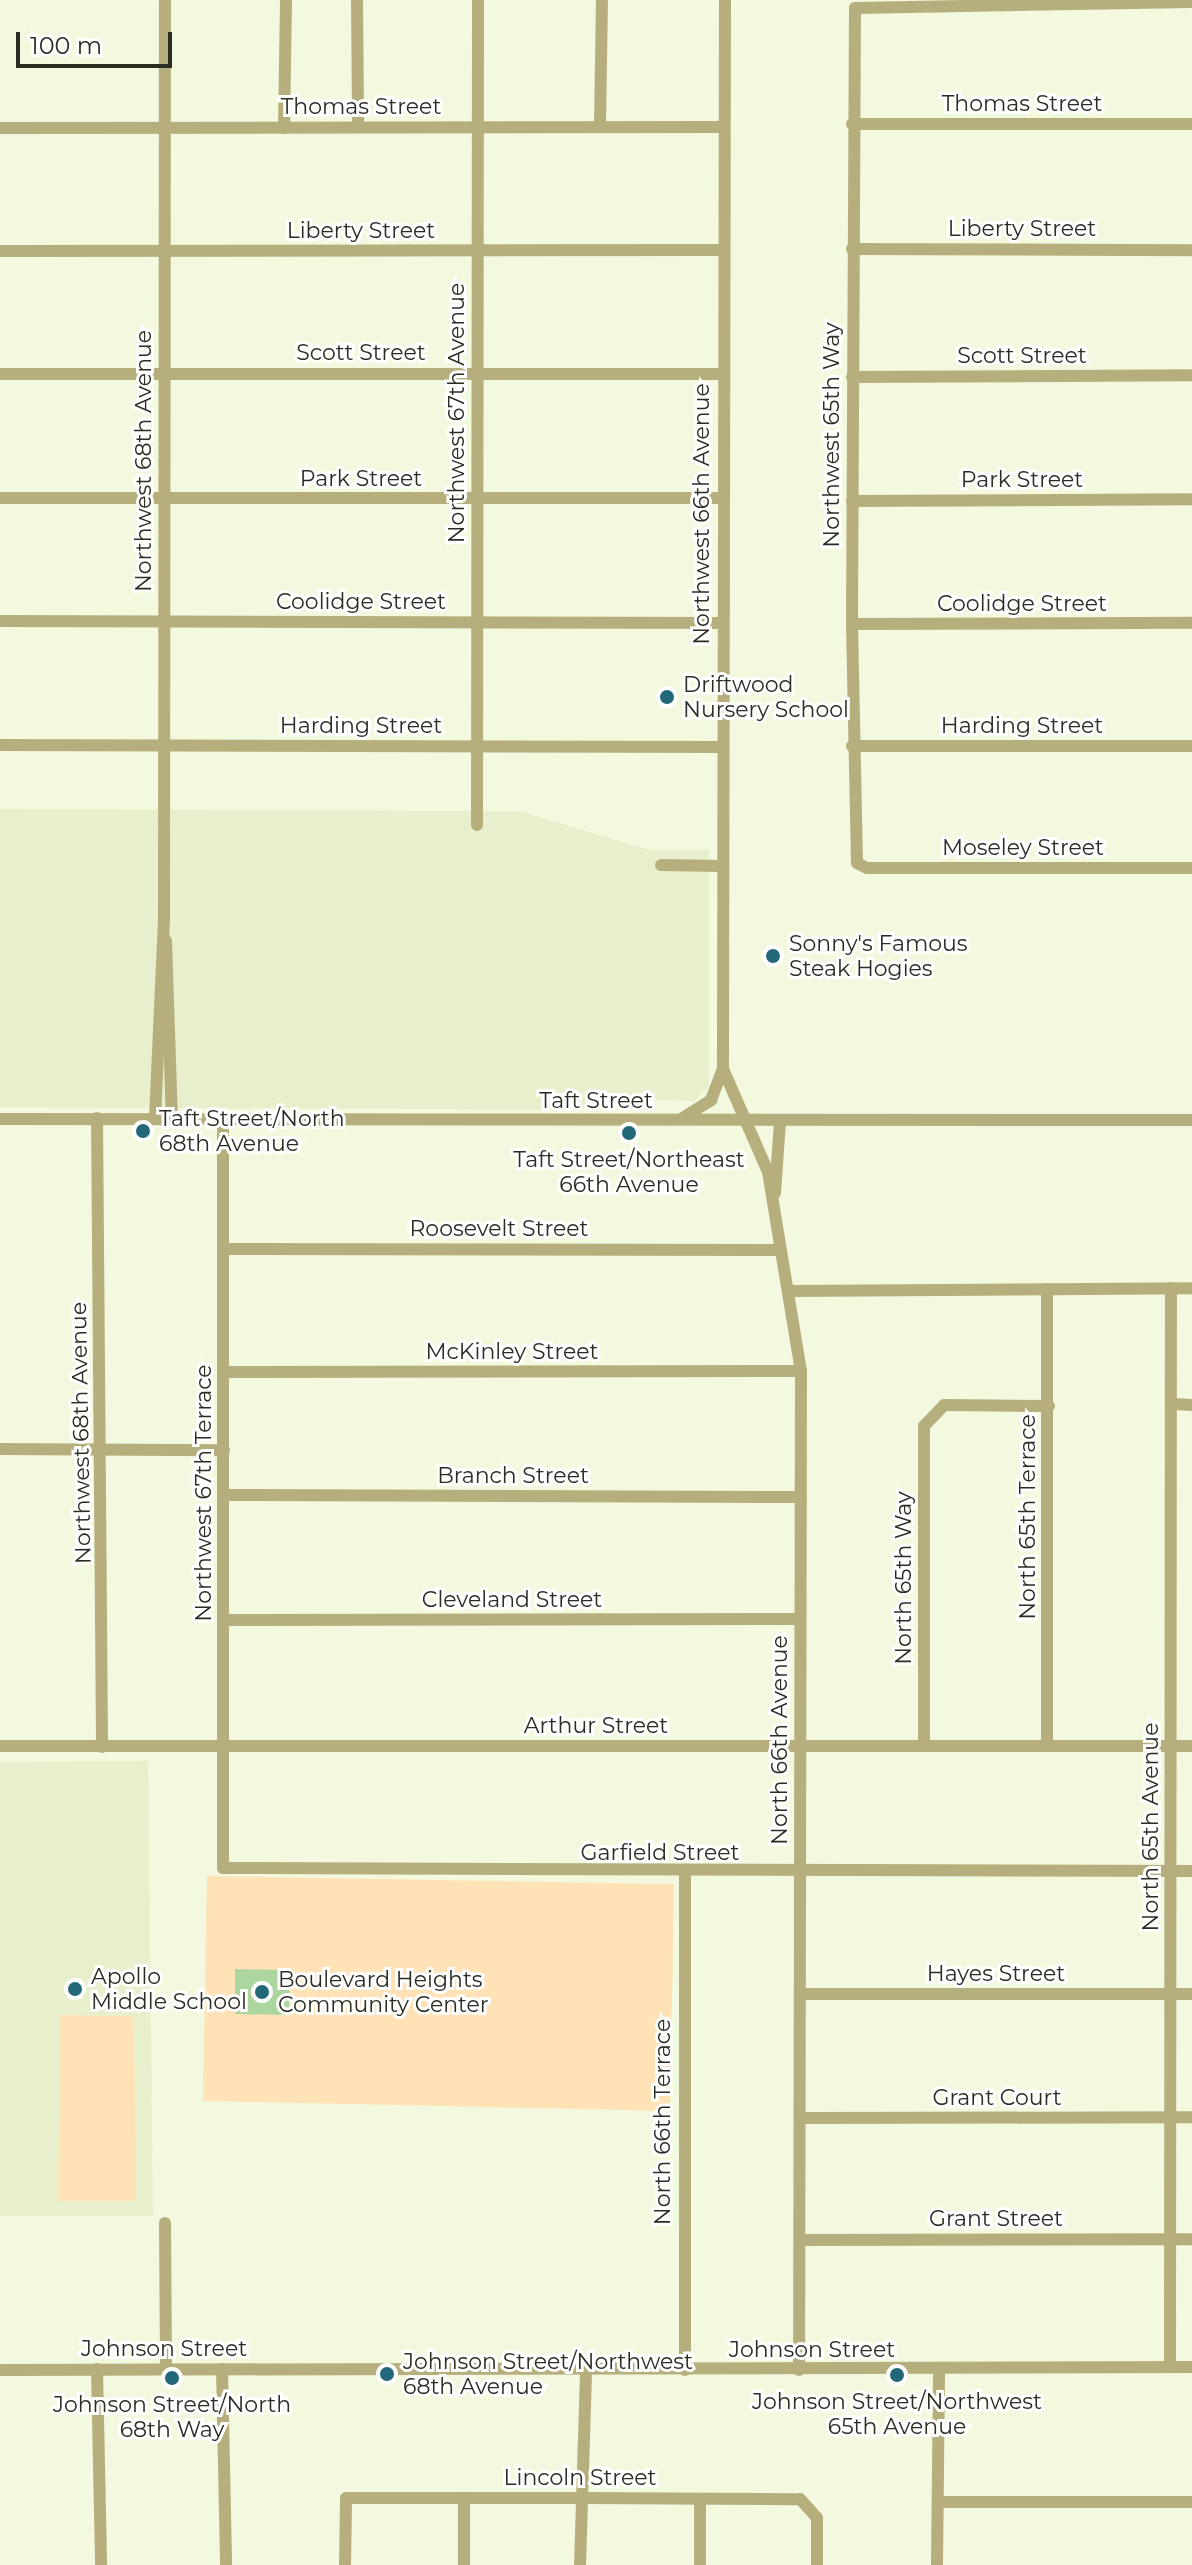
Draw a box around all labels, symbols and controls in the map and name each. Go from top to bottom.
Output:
scale bar [20,16,176,66]
text: 100 m [30,31,102,60]
street label: Thomas Street [942,91,1102,117]
street label: Thomas Street [281,94,441,120]
street label: Liberty Street [948,216,1096,242]
street label: Liberty Street [287,218,435,244]
street label: Northwest 67th Avenue [444,283,470,543]
street label: Northwest 65th Way [819,322,845,548]
street label: Northwest 68th Avenue [131,330,157,592]
street label: Scott Street [296,340,426,366]
street label: Scott Street [957,343,1087,369]
street label: Northwest 66th Avenue [689,383,715,645]
street label: Park Street [300,466,422,492]
street label: Park Street [961,467,1083,493]
street label: Coolidge Street [276,589,446,615]
street label: Coolidge Street [937,591,1107,617]
place label: Driftwood Nursery School [683,671,849,722]
marker: Driftwood Nursery School [658,688,676,706]
street label: Harding Street [280,713,442,739]
street label: Harding Street [941,713,1103,739]
street label: Moseley Street [942,835,1104,861]
place label: Sonny's Famous Steak Hogies [789,930,968,982]
marker: Sonny's Famous Steak Hogies [764,947,782,965]
street label: Taft Street [539,1088,653,1114]
place label: Taft Street/North 68th Avenue [159,1105,345,1156]
marker: Taft Street/North 68th Avenue [134,1122,152,1140]
marker: Taft Street/Northeast 66th Avenue [620,1124,638,1142]
place label: Taft Street/Northeast 66th Avenue [513,1146,745,1198]
street label: Roosevelt Street [409,1216,589,1242]
street label: Northwest 68th Avenue [66,1302,96,1564]
street label: McKinley Street [425,1339,599,1365]
street label: Northwest 67th Terrace [191,1364,217,1622]
street label: North 65th Terrace [1015,1414,1041,1620]
street label: Branch Street [437,1463,589,1489]
street label: North 65th Way [891,1491,917,1665]
street label: Cleveland Street [422,1587,602,1613]
street label: North 66th Avenue [767,1635,793,1845]
street label: Arthur Street [524,1713,668,1739]
street label: North 65th Avenue [1138,1723,1164,1931]
street label: Garfield Street [581,1840,739,1866]
street label: Hayes Street [927,1961,1065,1987]
place label: Apollo Middle School [91,1963,247,2014]
place label: Boulevard Heights Community Center [278,1966,489,2018]
marker: Apollo Middle School [66,1980,84,1998]
marker: Boulevard Heights Community Center [253,1983,271,2001]
street label: North 66th Terrace [650,2019,676,2225]
street label: Grant Court [932,2085,1062,2111]
street label: Grant Street [929,2206,1063,2232]
street label: Johnson Street [81,2336,247,2362]
street label: Johnson Street [729,2337,895,2363]
place label: Johnson Street/Northwest 68th Avenue [403,2348,693,2400]
marker: Johnson Street/Northwest 68th Avenue [378,2365,396,2383]
marker: Johnson Street/Northwest 65th Avenue [888,2366,906,2384]
marker: Johnson Street/North 68th Way [163,2369,181,2387]
place label: Johnson Street/Northwest 65th Avenue [752,2388,1042,2440]
place label: Johnson Street/North 68th Way [53,2391,291,2442]
street label: Lincoln Street [504,2465,656,2491]

